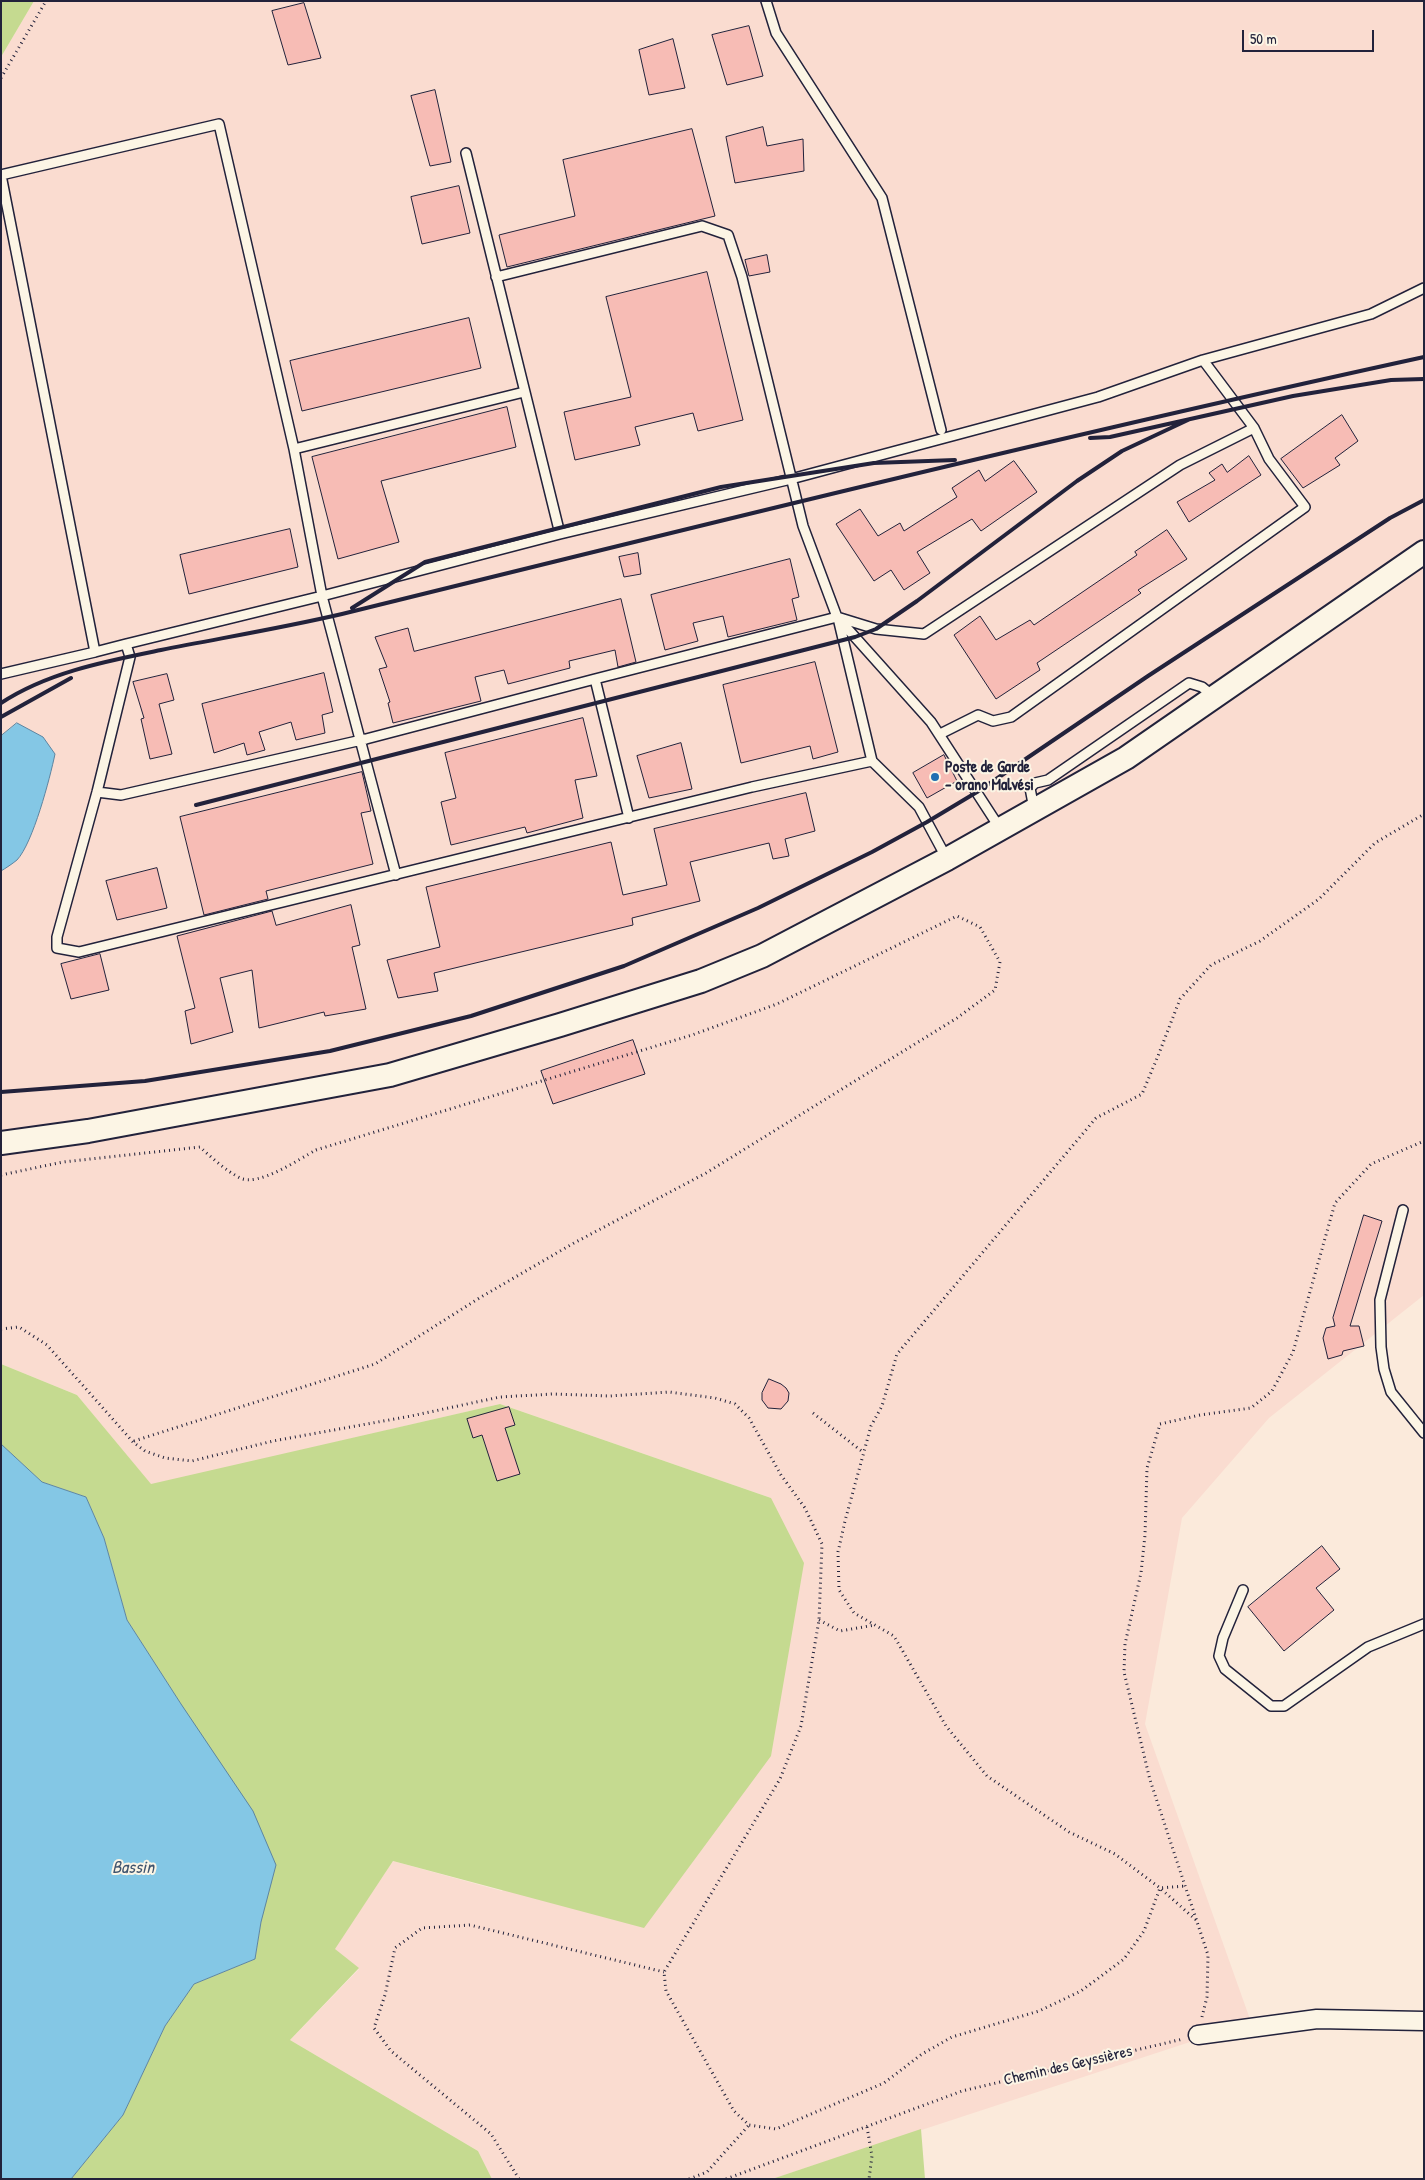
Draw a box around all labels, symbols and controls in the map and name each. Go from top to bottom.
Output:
scale bar [1245,20,1378,52]
text: 50 m [1250,28,1277,49]
place label: Poste de Garde - orano Malvési [945,758,1034,796]
marker: Poste de Garde - orano Malvési [929,771,941,783]
water label: Bassin [112,1857,154,1879]
street label: Chemin des Geyssières [1002,2042,1134,2090]

